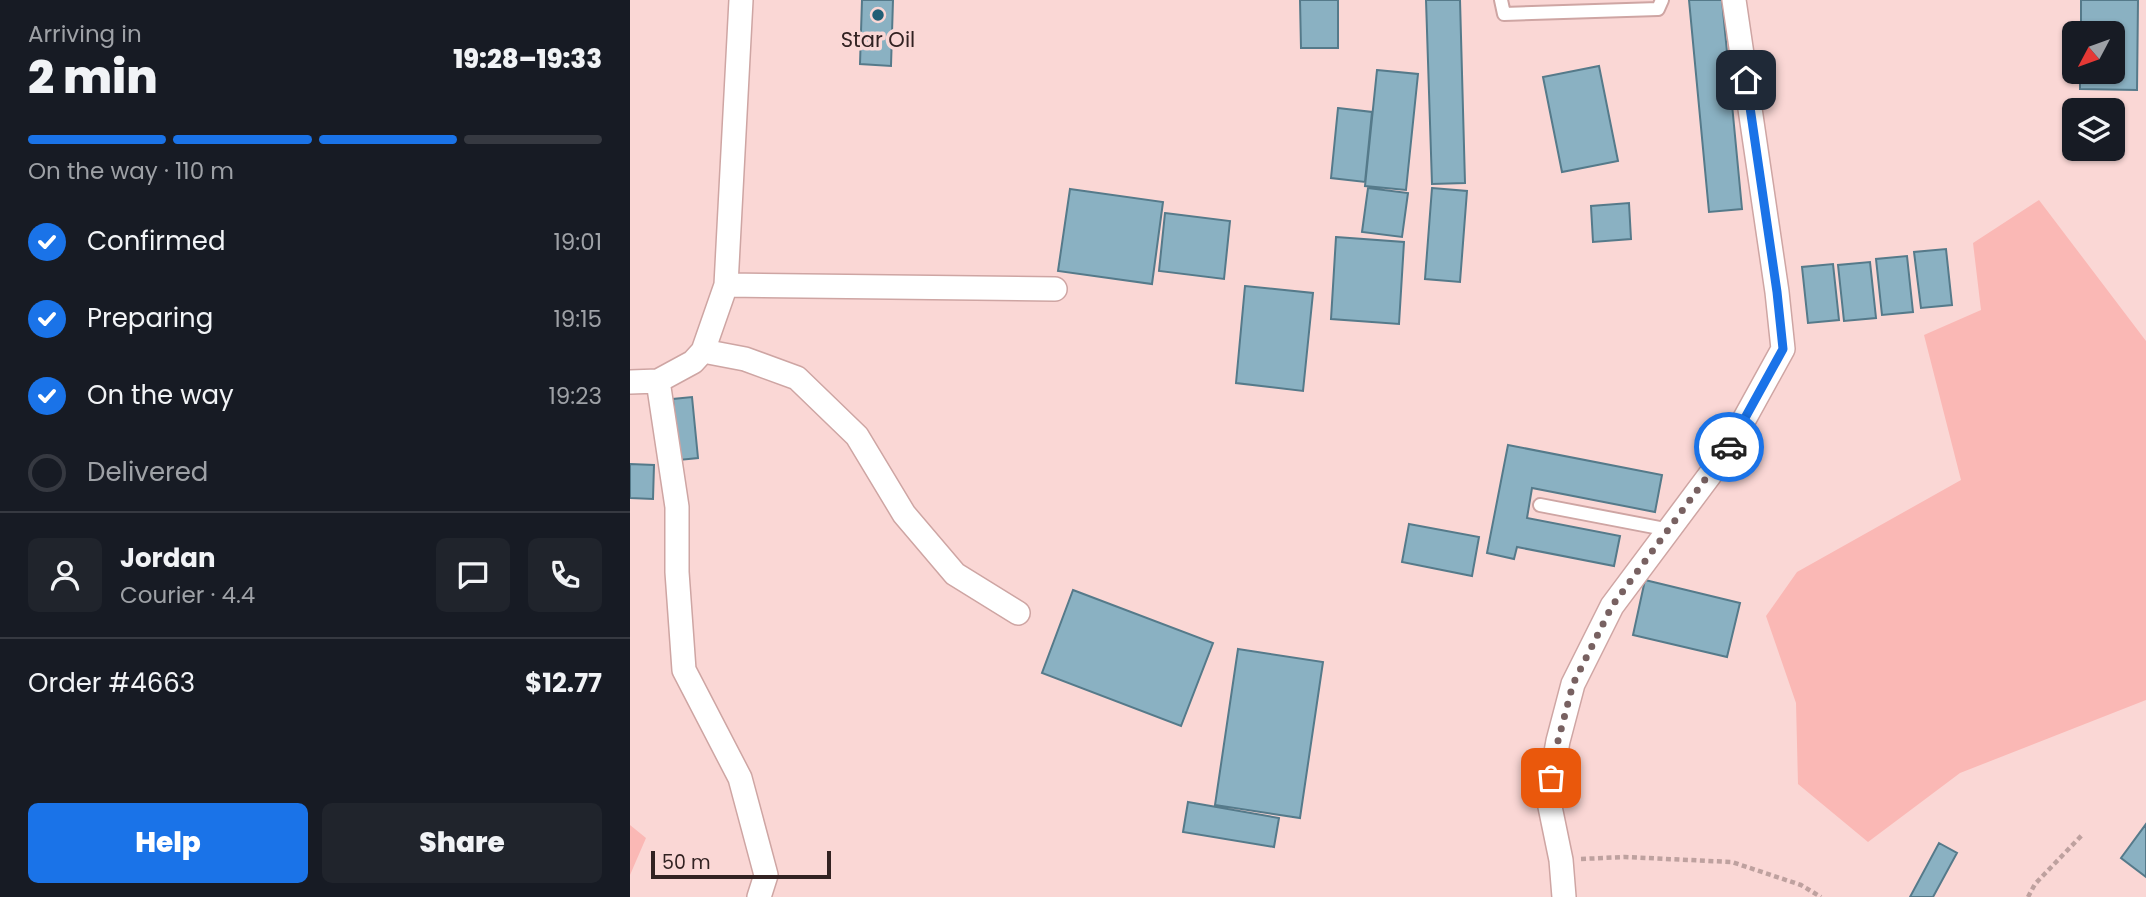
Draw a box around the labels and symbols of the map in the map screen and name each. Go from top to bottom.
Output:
marker: Star Oil [870,7,886,23]
north arrow [2062,21,2124,84]
place label: Star Oil [841,25,915,54]
pin [1716,50,1776,110]
courier [1694,412,1764,482]
pin [1521,748,1581,808]
scale bar [651,848,831,880]

